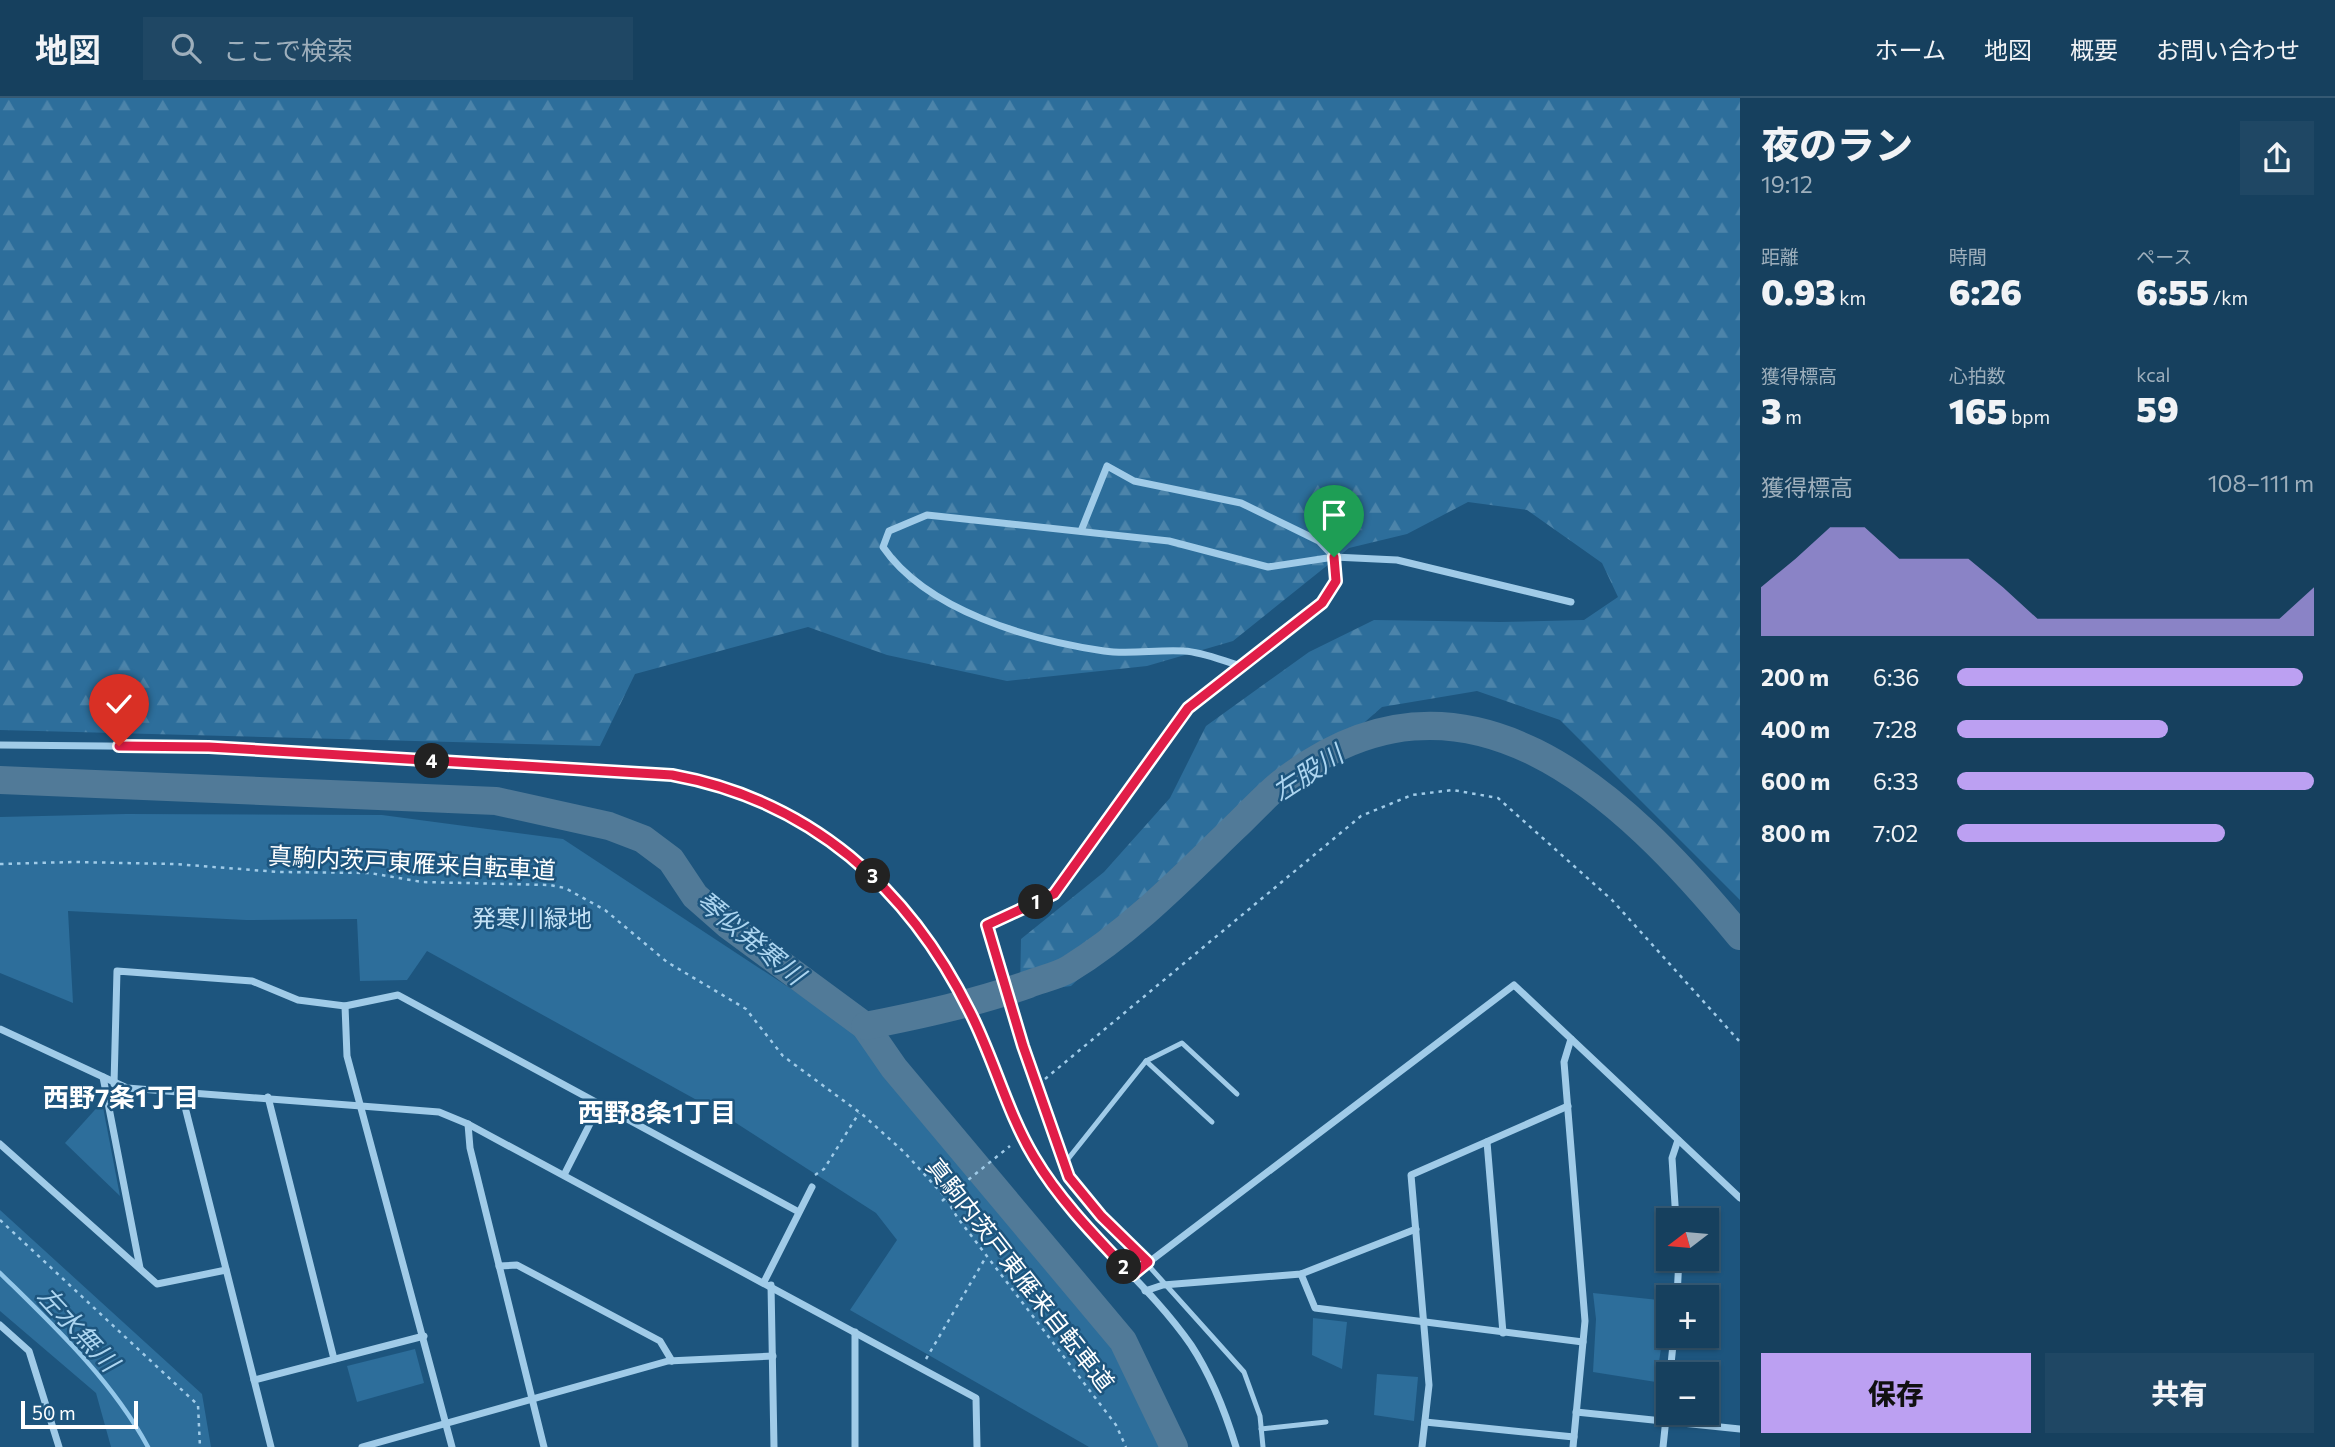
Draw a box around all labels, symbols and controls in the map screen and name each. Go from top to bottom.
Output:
search box [143,17,633,80]
text: 地図 [35,28,101,69]
icon: search [167,29,205,67]
text: ここで検索 [223,34,353,65]
text: ホーム [1875,35,1946,64]
text: 地図 [1984,35,2032,64]
text: 概要 [2070,35,2118,64]
text: お問い合わせ [2156,35,2300,64]
text: 夜のラン [1761,120,1913,167]
button: share [2240,121,2314,195]
text: 19:12 [1761,170,1813,198]
text: 距離 [1761,245,1799,268]
text: 時間 [1949,245,1987,268]
text: ペース [2136,245,2192,268]
text: 0.93 [1761,269,1836,312]
text: 6:26 [1949,269,2022,312]
text: 6:55 [2136,269,2209,312]
text: km [1836,286,1866,309]
text: /km [2209,286,2248,309]
text: kcal [2136,363,2170,386]
text: 獲得標高 [1761,364,1837,387]
text: 心拍数 [1949,364,2006,387]
text: 59 [2136,386,2179,429]
text: 3 [1761,388,1782,431]
text: 165 [1949,388,2007,431]
text: m [1782,405,1802,428]
text: bpm [2007,405,2050,428]
text: 108–111 m [2208,469,2314,497]
text: 獲得標高 [1761,473,1853,501]
pin [1304,485,1364,557]
icon: arrive [1315,496,1353,534]
text: 200 m [1761,663,1829,691]
text: 6:36 [1873,663,1919,691]
pin [89,674,149,746]
icon: check [100,685,138,723]
text: 400 m [1761,715,1830,743]
text: 7:28 [1873,715,1917,743]
water label: 左股川 [1266,736,1351,806]
pin: 4 [414,744,450,778]
text: 4 [426,749,437,772]
text: 600 m [1761,767,1830,795]
text: 6:33 [1873,767,1919,795]
text: 800 m [1761,819,1830,847]
text: 7:02 [1873,819,1918,847]
street label: 真駒内茨戸東雁来自転車道 [267,840,557,884]
pin: 3 [856,858,890,894]
text: 3 [867,864,878,887]
water label: 琴似発寒川 [691,884,814,992]
pin: 1 [1018,884,1054,920]
text: 1 [1031,890,1040,913]
park label: 発寒川緑地 [472,903,592,932]
district label: 西野7条1丁目 [43,1081,199,1112]
district label: 西野8条1丁目 [578,1096,736,1127]
street label: 真駒内茨戸東雁来自転車道 [921,1152,1121,1396]
north arrow [1656,1208,1718,1270]
map controls [1656,1208,1719,1425]
pin: 2 [1106,1250,1142,1284]
text: 2 [1118,1255,1129,1278]
water label: 左水無川 [32,1279,128,1379]
button: + [1656,1285,1719,1348]
button: 保存 [1761,1353,2031,1433]
button: 共有 [2045,1353,2314,1433]
button: − [1656,1362,1719,1425]
scale bar [21,1398,138,1430]
text: 50 m [32,1401,76,1424]

